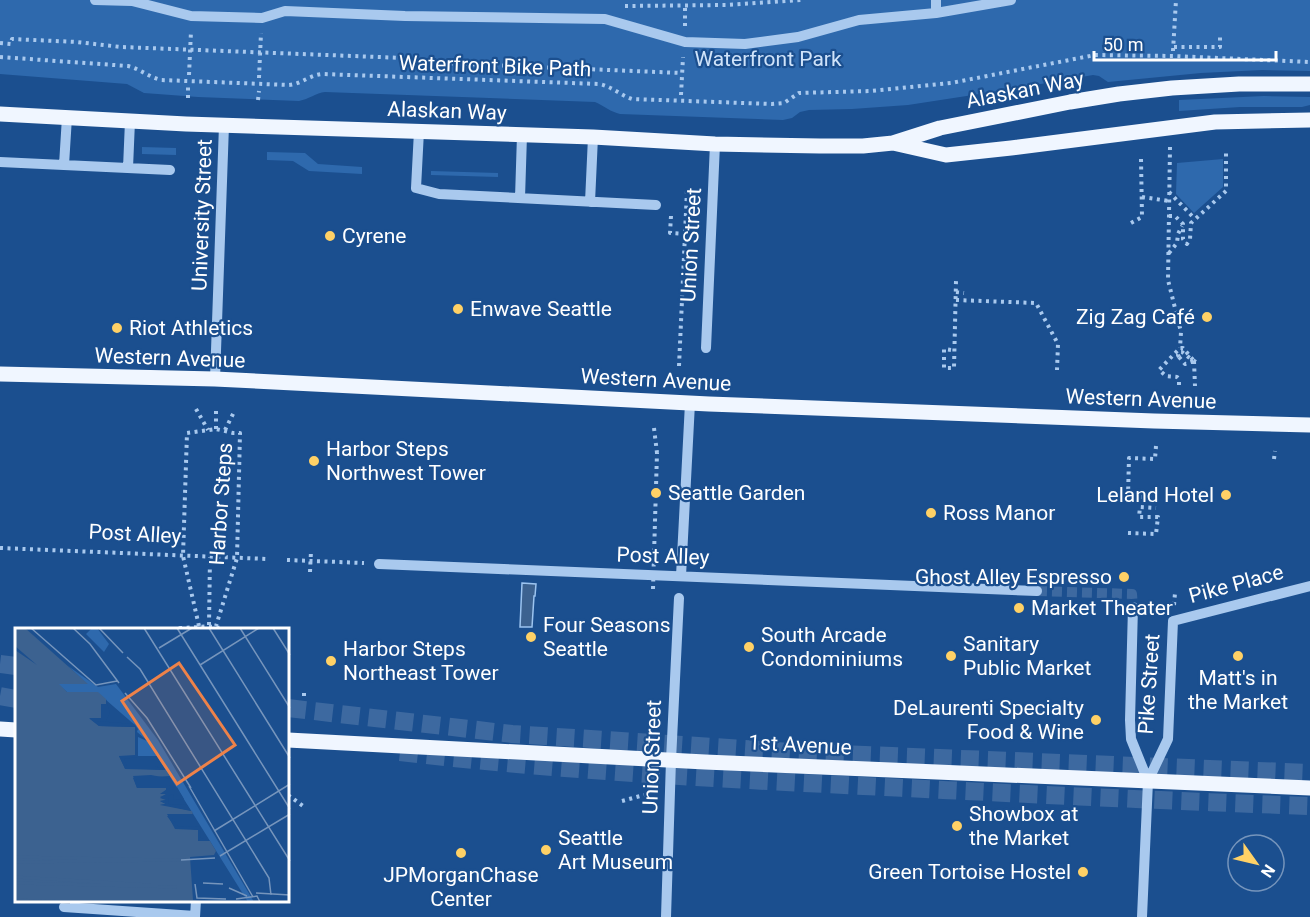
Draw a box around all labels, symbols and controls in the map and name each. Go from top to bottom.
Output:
scale bar [1094,24,1276,62]
text: 50 m [1103,34,1143,55]
park label: Waterfront Park [694,47,842,71]
street label: Waterfront Bike Path [398,51,592,81]
street label: Alaskan Way [964,67,1086,113]
street label: Alaskan Way [387,97,507,125]
street label: University Street [187,139,217,291]
street label: Union Street [676,187,706,303]
place label: Cyrene [342,224,406,248]
marker: Cyrene [323,229,337,243]
place label: Enwave Seattle [470,297,612,321]
marker: Enwave Seattle [451,302,465,316]
place label: Zig Zag Café [1076,305,1195,329]
marker: Zig Zag Café [1200,310,1214,324]
place label: Riot Athletics [129,316,253,340]
marker: Riot Athletics [110,321,124,335]
street label: Western Avenue [94,343,246,373]
street label: Western Avenue [580,364,732,396]
street label: Western Avenue [1065,384,1217,414]
place label: Harbor Steps Northwest Tower [326,437,486,485]
street label: Harbor Steps [205,442,237,566]
marker: Harbor Steps Northwest Tower [307,454,321,468]
place label: Seattle Garden [668,481,805,505]
place label: Leland Hotel [1096,483,1214,507]
marker: Seattle Garden [649,486,663,500]
marker: Leland Hotel [1219,488,1233,502]
place label: Ross Manor [943,501,1055,525]
marker: Ross Manor [924,506,938,520]
street label: Post Alley [88,520,182,548]
street label: Post Alley [616,542,710,570]
street label: Pike Place [1186,560,1286,608]
place label: Ghost Alley Espresso [915,565,1112,589]
marker: Ghost Alley Espresso [1117,570,1131,584]
place label: Market Theater [1031,596,1173,620]
marker: Market Theater [1012,601,1026,615]
place label: Four Seasons Seattle [543,613,671,661]
place label: South Arcade Condominiums [761,623,903,671]
inset map [15,628,290,902]
marker: Four Seasons Seattle [524,630,538,644]
place label: Sanitary Public Market [963,632,1091,680]
street label: Pike Street [1134,633,1164,735]
place label: Harbor Steps Northeast Tower [343,637,499,685]
marker: South Arcade Condominiums [742,640,756,654]
marker: Sanitary Public Market [944,649,958,663]
marker: Matt's in the Market [1231,649,1245,663]
marker: Harbor Steps Northeast Tower [324,654,338,668]
place label: Matt's in the Market [1188,666,1288,714]
place label: DeLaurenti Specialty Food & Wine [893,696,1084,744]
street label: Union Street [638,699,666,815]
marker: DeLaurenti Specialty Food & Wine [1089,713,1103,727]
street label: 1st Avenue [748,730,852,760]
place label: Showbox at the Market [969,802,1078,850]
marker: Showbox at the Market [950,819,964,833]
place label: Seattle Art Museum [558,826,673,874]
north arrow [1226,833,1286,893]
marker: Seattle Art Museum [539,843,553,857]
marker: JPMorganChase Center [454,846,468,860]
place label: Green Tortoise Hostel [868,860,1071,884]
text: N [1257,861,1279,881]
place label: JPMorganChase Center [383,863,539,911]
marker: Green Tortoise Hostel [1076,865,1090,879]

